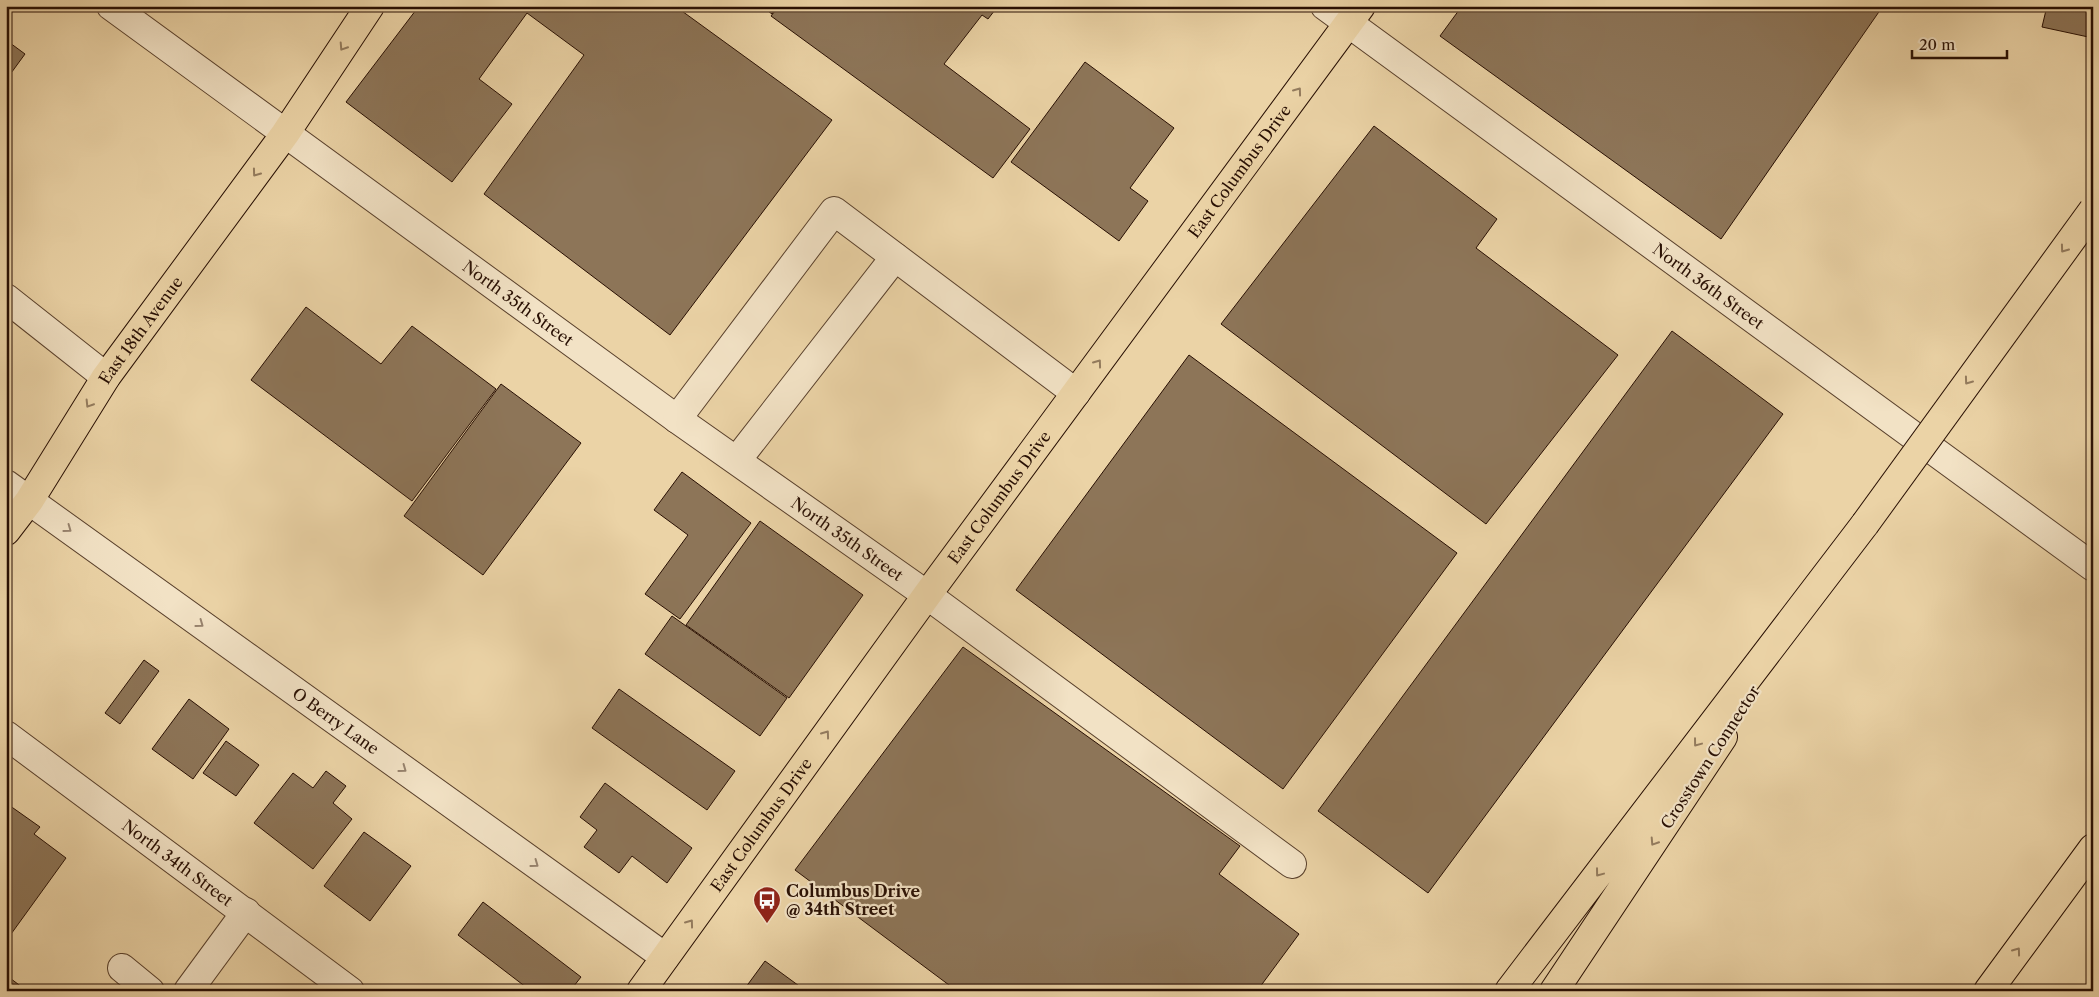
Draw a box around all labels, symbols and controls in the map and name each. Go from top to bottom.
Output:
scale bar [1912,28,2006,60]
text: 20 m [1919,35,1955,54]
one-way arrow [339,42,349,51]
one-way arrow [1292,87,1301,97]
street label: East Columbus Drive [1184,101,1295,242]
one-way arrow [254,167,262,176]
street label: North 36th Street [1649,239,1768,334]
one-way arrow [2061,243,2070,253]
street label: North 35th Street [459,256,578,350]
street label: East 18th Avenue [94,272,187,387]
one-way arrow [1092,359,1101,369]
one-way arrow [1966,375,1974,384]
one-way arrow [86,399,96,408]
street label: East Columbus Drive [943,427,1055,568]
street label: North 35th Street [788,493,907,585]
one-way arrow [62,523,72,532]
one-way arrow [194,618,203,626]
street label: Crosstown Connector [1656,681,1764,832]
street label: O Berry Lane [289,683,383,759]
one-way arrow [821,731,829,740]
one-way arrow [1695,737,1703,746]
street label: East Columbus Drive [706,754,816,896]
one-way arrow [398,763,407,772]
street label: North 34th Street [118,815,237,911]
one-way arrow [1651,836,1660,845]
one-way arrow [530,858,539,867]
one-way arrow [1596,867,1605,877]
place label: Columbus Drive @ 34th Street [786,881,920,919]
bus stop icon: Columbus Drive @ 34th Street [752,885,782,924]
one-way arrow [684,919,693,929]
one-way arrow [2011,948,2020,957]

